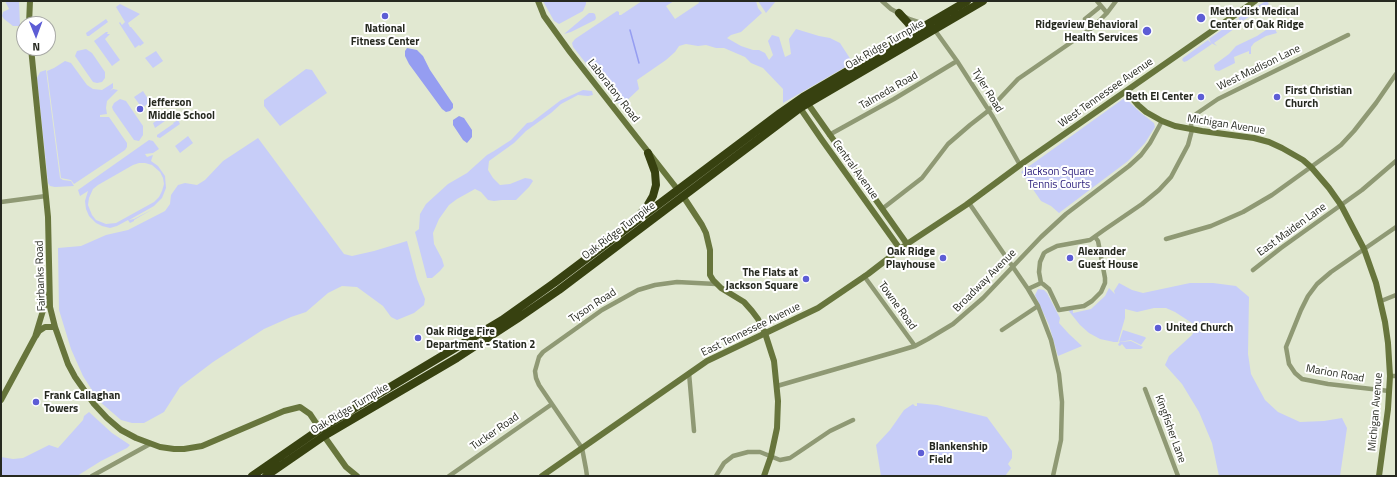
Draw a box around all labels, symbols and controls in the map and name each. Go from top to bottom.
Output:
place label: Methodist Medical Center of Oak Ridge [1210,5,1304,31]
marker: National Fitness Center [380,11,390,21]
marker: Methodist Medical Center of Oak Ridge [1195,12,1207,24]
north arrow [16,16,56,56]
street label: Oak Ridge Turnpike [843,17,927,73]
place label: Ridgeview Behavioral Health Services [1035,18,1138,44]
place label: National Fitness Center [351,22,419,48]
marker: Ridgeview Behavioral Health Services [1141,25,1153,37]
text: N [32,39,40,55]
street label: West Madison Lane [1215,42,1303,94]
street label: West Tennessee Avenue [1056,55,1156,131]
street label: Laboratory Road [584,57,642,125]
street label: Tyler Road [969,67,1005,115]
street label: Talmeda Road [857,69,921,113]
place label: First Christian Church [1285,84,1352,110]
place label: Beth El Center [1125,90,1193,104]
marker: Beth El Center [1196,92,1206,102]
marker: First Christian Church [1272,92,1282,102]
place label: Jefferson Middle School [148,96,215,122]
marker: Jefferson Middle School [135,104,145,114]
street label: Michigan Avenue [1186,112,1266,138]
street label: Central Avenue [829,138,881,202]
park label: Jackson Square Tennis Courts [1024,165,1094,191]
street label: Oak Ridge Turnpike [580,199,658,263]
street label: East Maiden Lane [1255,201,1329,259]
street label: Fairbanks Road [33,240,49,312]
place label: Oak Ridge Playhouse [886,245,935,271]
place label: Alexander Guest House [1078,245,1138,271]
street label: Broadway Avenue [951,247,1019,315]
marker: Oak Ridge Playhouse [938,253,948,263]
marker: Alexander Guest House [1065,253,1075,263]
place label: The Flats at Jackson Square [726,266,798,292]
marker: The Flats at Jackson Square [801,274,811,284]
street label: Towne Road [875,279,919,333]
street label: Tyson Road [567,286,619,326]
street label: East Tennessee Avenue [699,300,803,360]
place label: United Church [1166,321,1233,335]
marker: United Church [1153,323,1163,333]
place label: Oak Ridge Fire Department - Station 2 [426,325,535,351]
marker: Oak Ridge Fire Department - Station 2 [413,333,423,343]
street label: Marion Road [1305,362,1365,386]
street label: Michigan Avenue [1366,372,1386,452]
street label: Oak Ridge Turnpike [309,381,391,437]
place label: Frank Callaghan Towers [44,389,120,415]
street label: Kingfisher Lane [1152,393,1188,465]
marker: Frank Callaghan Towers [31,397,41,407]
street label: Tucker Road [468,410,522,454]
place label: Blankenship Field [929,440,988,466]
marker: Blankenship Field [916,448,926,458]

